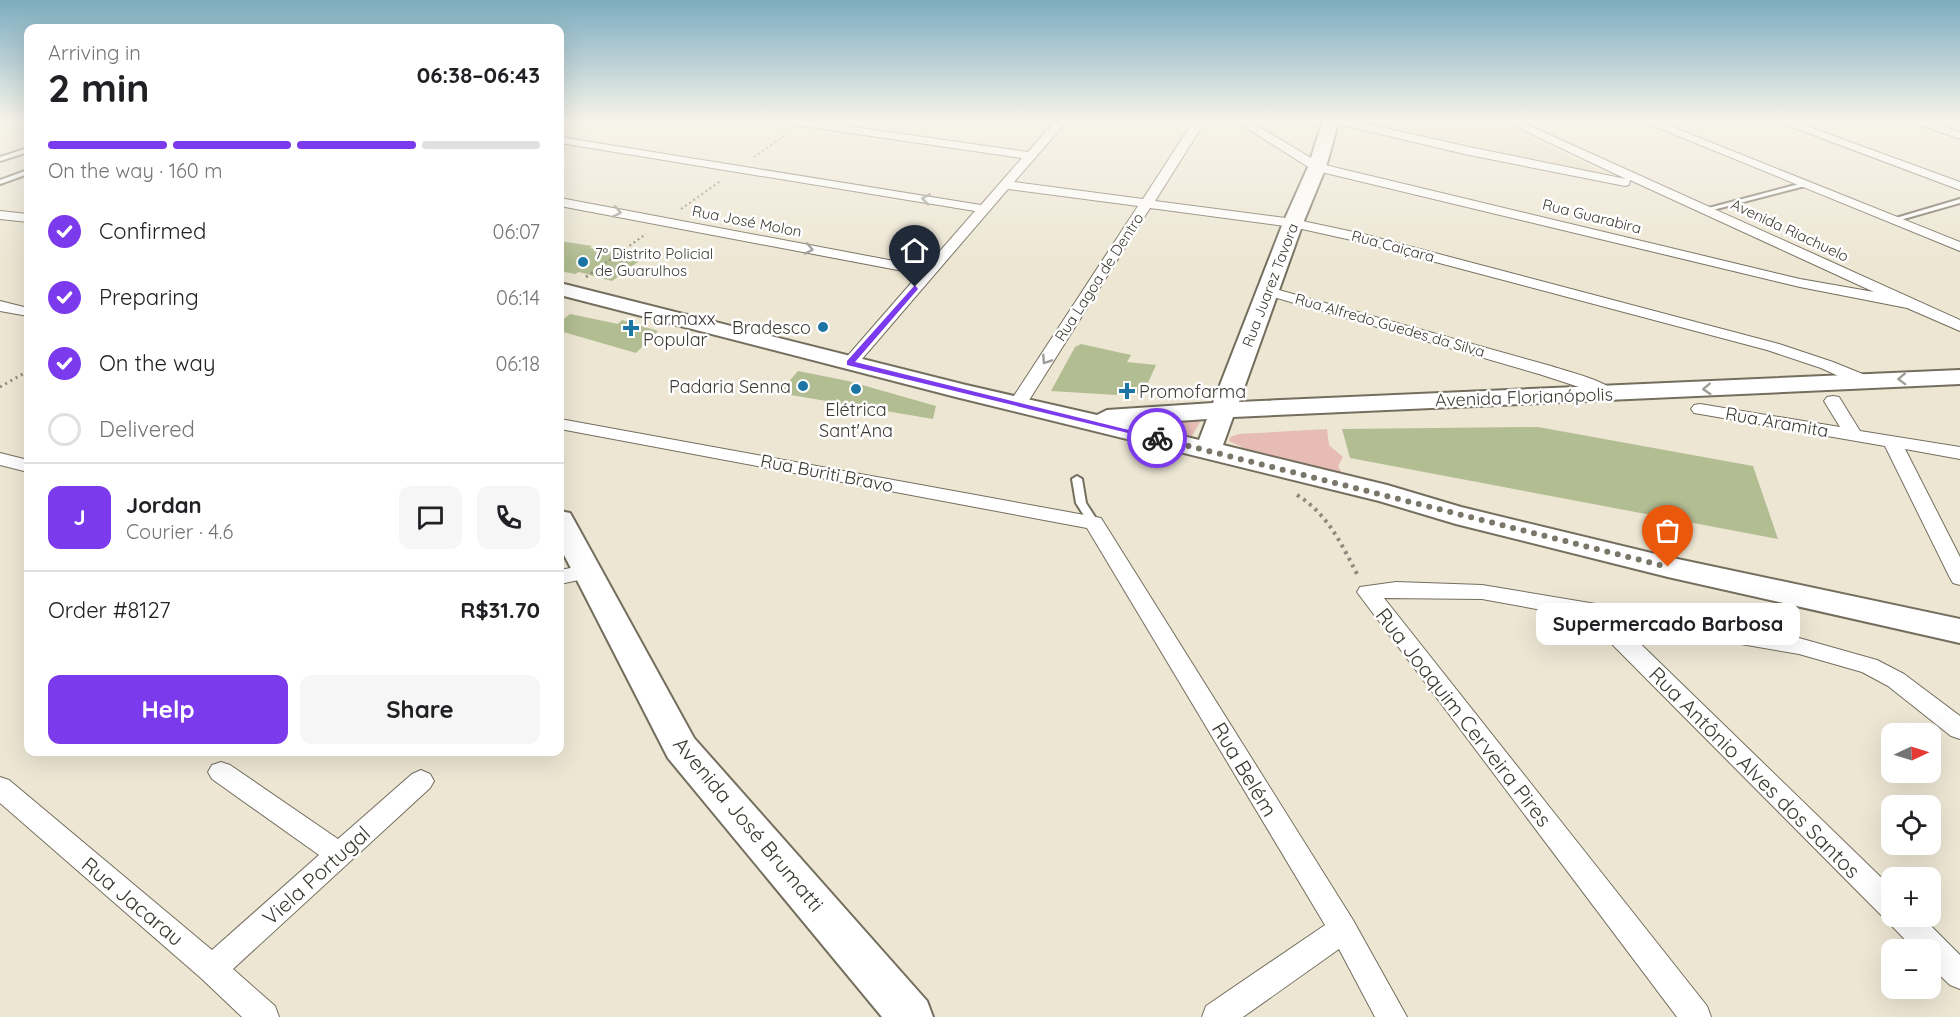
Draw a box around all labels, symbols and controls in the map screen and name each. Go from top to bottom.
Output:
text: Arriving in [48,40,141,65]
text: 06:38–06:43 [417,61,540,89]
text: 2 min [48,63,150,112]
text: On the way · 160 m [48,158,222,183]
one-way arrow [922,194,931,206]
street label: Avenida Riachuelo [1728,194,1852,266]
street label: Rua Guarabira [1541,195,1643,237]
street label: Rua José Molon [691,201,803,241]
one-way arrow [612,206,622,218]
street label: Rua Lagoa de Dentro [1050,209,1148,345]
icon: check [48,215,81,248]
text: Confirmed [99,217,206,245]
text: 06:07 [493,219,540,244]
street label: Rua Juarez Tavora [1238,220,1302,350]
pin [889,225,940,287]
street label: Rua Caiçara [1349,226,1437,266]
icon: home [898,234,931,267]
one-way arrow [803,242,813,255]
place label: 7º Distrito Policial de Guarulhos [595,244,713,280]
marker: 7º Distrito Policial de Guarulhos [576,255,590,269]
icon: check [48,281,81,314]
text: Preparing [99,283,199,311]
text: 06:14 [496,285,540,310]
street label: Rua Alfredo Guedes da Silva [1293,289,1487,361]
place label: Farmaxx Popular [643,307,716,351]
place label: Bradesco [732,316,811,339]
marker: Bradesco [816,320,830,334]
marker: Farmaxx Popular [624,321,638,335]
icon: check [48,347,81,380]
text: On the way [99,349,215,377]
text: 06:18 [495,351,540,376]
one-way arrow [1042,353,1053,364]
one-way arrow [1897,373,1906,386]
place label: Padaria Senna [669,375,791,398]
marker: Padaria Senna [796,379,810,393]
place label: Promofarma [1139,380,1246,403]
marker: Elétrica Sant'Ana [849,382,863,396]
street label: Avenida Florianópolis [1435,382,1613,412]
one-way arrow [1702,382,1711,395]
marker: Promofarma [1120,384,1134,398]
place label: Elétrica Sant'Ana [819,398,893,442]
street label: Rua Aramita [1724,402,1830,442]
courier [1127,408,1187,468]
text: Delivered [99,415,195,443]
icon: bike [1141,422,1174,455]
street label: Rua Buriti Bravo [759,449,895,497]
button: chat [399,486,462,549]
button: phone [477,486,540,549]
text: Jordan [126,491,202,519]
text: J [73,503,86,531]
pin [1642,505,1693,567]
icon: bag [1651,514,1684,547]
text: Courier · 4.6 [126,519,233,544]
text: Order #8127 [48,596,171,624]
text: R$31.70 [460,596,540,624]
street label: Rua Joaquim Cerveira Pires [1370,602,1558,832]
callout: Supermercado Barbosa [1536,603,1800,645]
text: Supermercado Barbosa [1553,611,1783,636]
street label: Rua Antônio Alves dos Santos [1644,661,1866,883]
button: Help [48,675,288,744]
button: Share [300,675,540,744]
street label: Rua Belém [1207,717,1283,821]
north arrow [1881,723,1941,783]
map controls [1881,723,1941,999]
street label: Avenida José Brumatti [668,731,830,917]
button: locate [1881,795,1941,855]
street label: Viela Portugal [257,820,375,930]
street label: Rua Jacarau [77,851,189,951]
button: + [1881,867,1941,927]
button: − [1881,939,1941,999]

